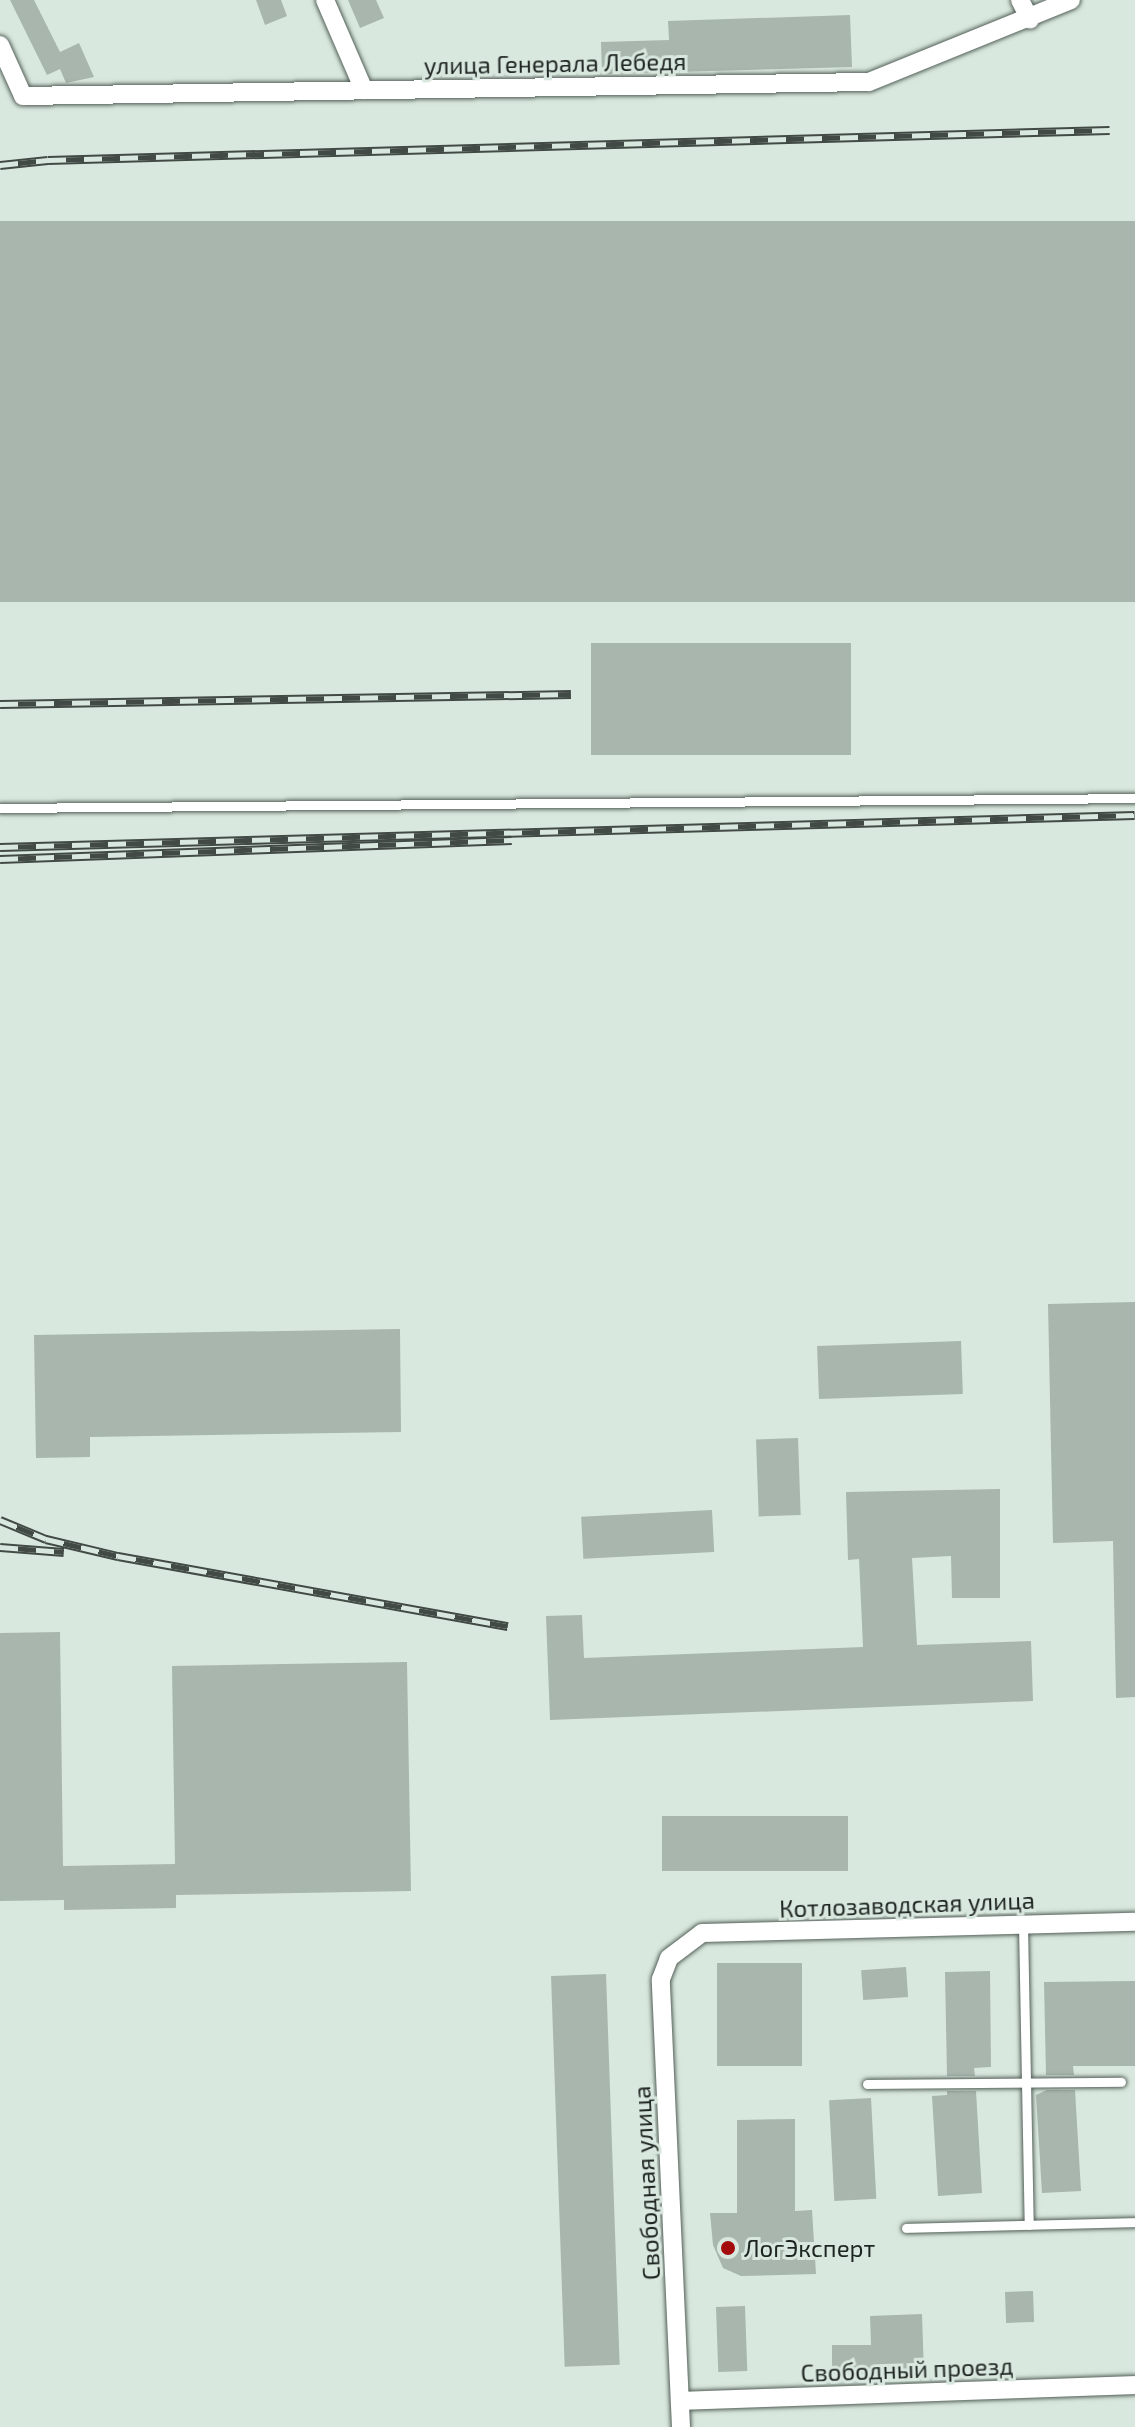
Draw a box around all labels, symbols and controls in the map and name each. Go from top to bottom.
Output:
street label: улица Генерала Лебедя [424,46,686,80]
street label: Котлозаводская улица [779,1885,1035,1923]
street label: Свободная улица [627,2085,665,2281]
place label: ЛогЭксперт [744,2234,875,2262]
marker: ЛогЭксперт [719,2239,737,2257]
street label: Свободный проезд [800,2351,1014,2387]

